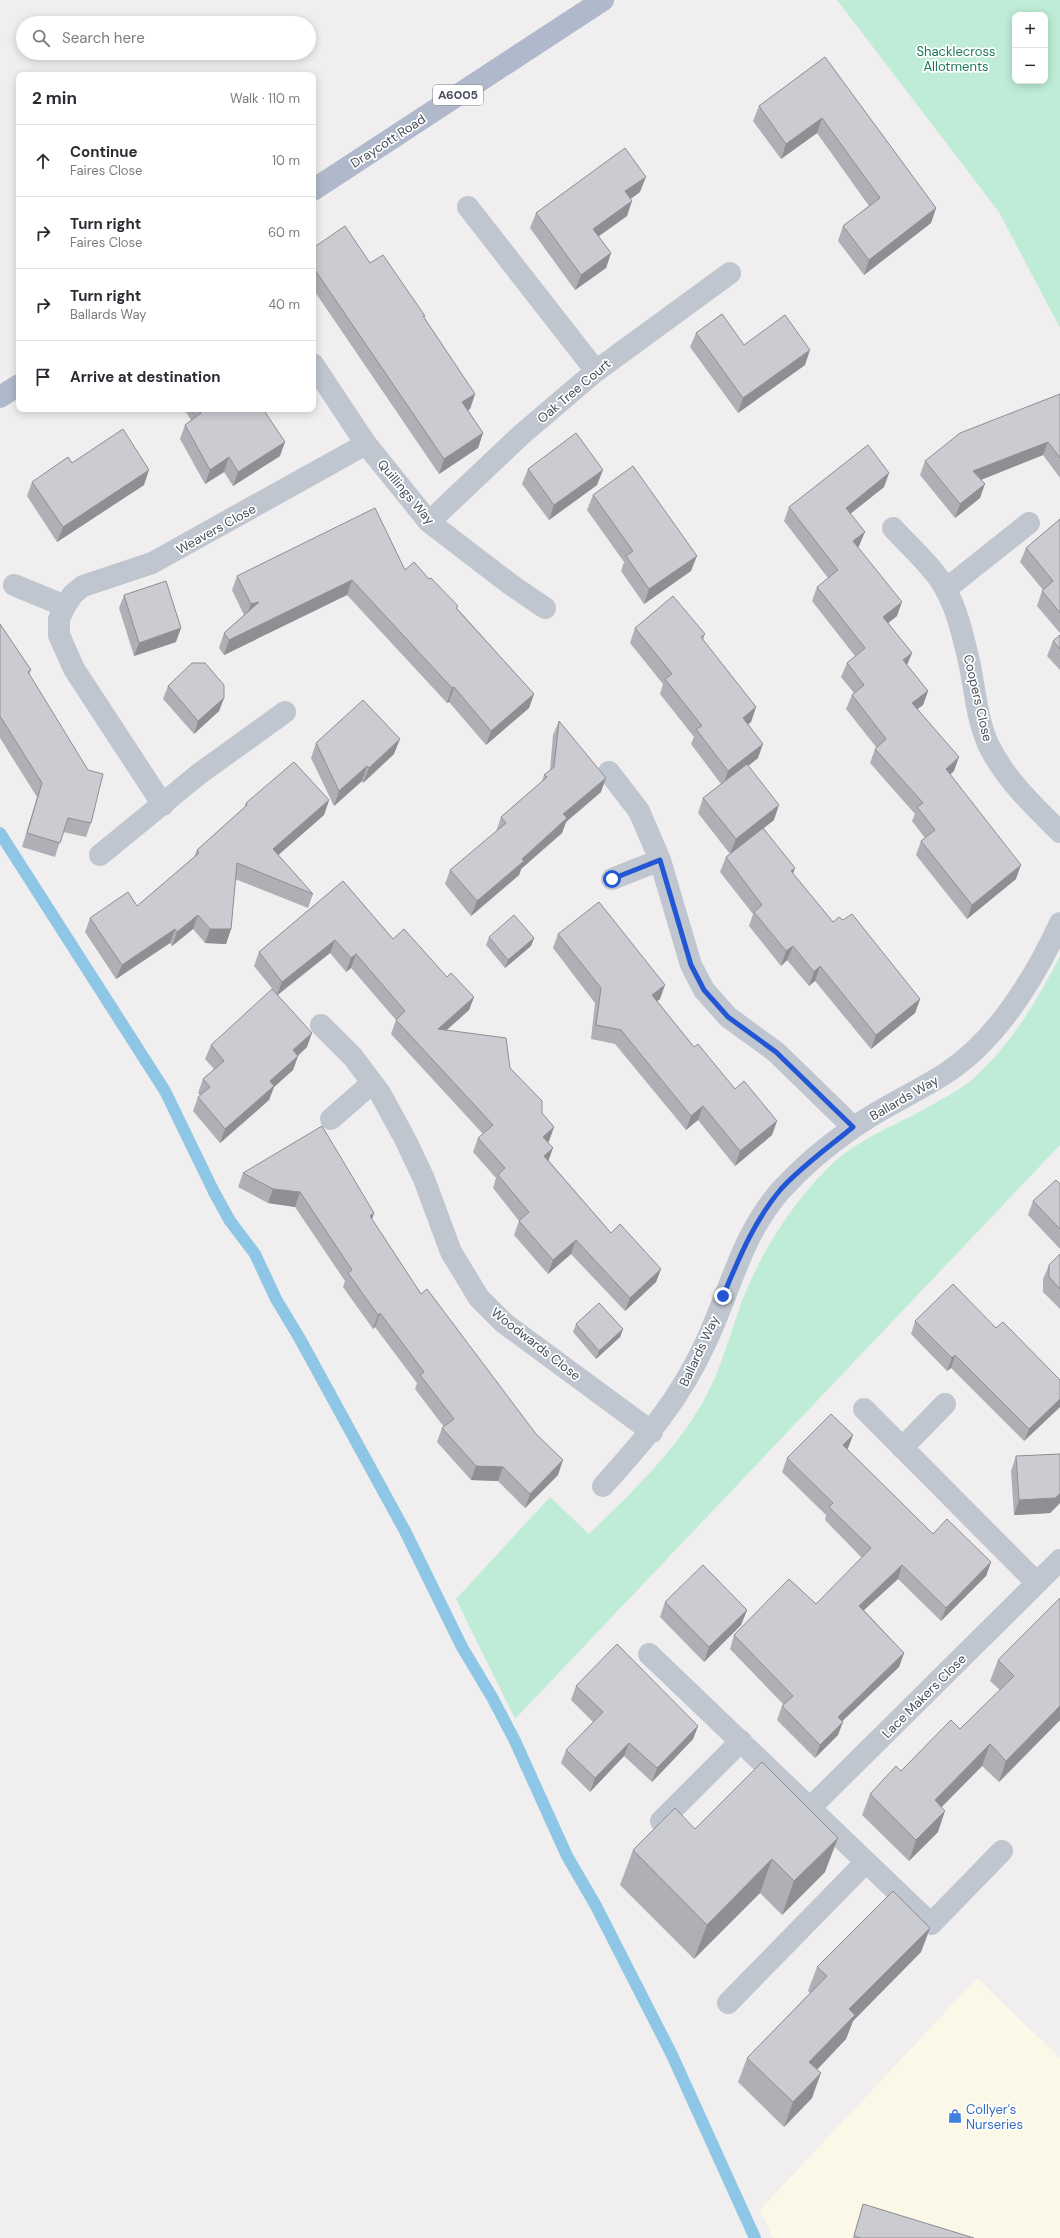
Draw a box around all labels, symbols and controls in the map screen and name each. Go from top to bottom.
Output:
map controls [1012,12,1048,84]
button: + [1012,12,1048,48]
search box [16,16,316,60]
icon: search [30,27,52,49]
text: Search here [62,28,145,48]
park label: Shacklecross Allotments [916,43,996,75]
button: − [1012,48,1048,84]
road number: A6005 [433,85,483,105]
text: 2 min [32,87,77,109]
text: Walk · 110 m [230,90,300,107]
street label: Draycott Road [347,110,429,172]
text: Continue [70,142,138,162]
icon: ahead [32,150,54,172]
text: 10 m [272,152,300,169]
text: Faires Close [70,162,142,179]
text: Turn right [70,214,141,234]
icon: right [32,222,54,244]
text: 60 m [268,224,300,241]
text: Faires Close [70,234,142,251]
text: Turn right [70,286,141,306]
icon: right [32,294,54,316]
text: 40 m [268,296,300,313]
text: Ballards Way [70,306,147,323]
street label: Oak Tree Court [534,355,614,427]
icon: arrive [32,366,54,388]
text: Arrive at destination [70,367,221,387]
street label: Quillings Way [374,456,438,528]
street label: Weavers Close [173,500,259,558]
street label: Coopers Close [960,653,996,743]
route start [603,870,621,888]
street label: Ballards Way [867,1072,941,1124]
route end [714,1287,732,1305]
street label: Woodwards Close [488,1304,584,1384]
street label: Ballards Way [675,1313,723,1389]
street label: Lace Makers Close [878,1650,970,1742]
place label: Collyer's Nurseries [966,2101,1023,2133]
shop icon: Collyer's Nurseries [947,2108,963,2124]

